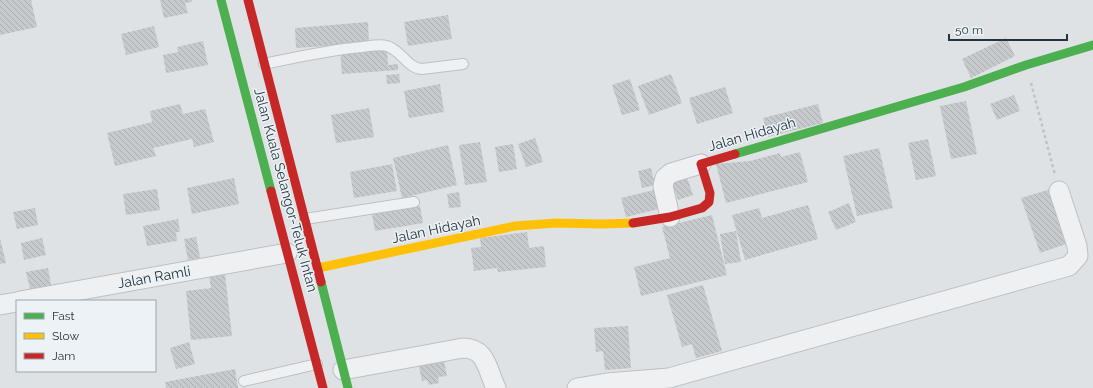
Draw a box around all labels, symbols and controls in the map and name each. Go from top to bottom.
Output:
scale bar [949,16,1067,42]
text: 50 m [955,23,983,37]
street label: Jalan Kuala Selangor-Teluk Intan [251,86,321,294]
street label: Jalan Hidayah [706,114,798,154]
street label: Jalan Hidayah [390,212,482,246]
street label: Jalan Ramli [116,263,192,291]
legend [16,300,156,372]
text: Fast [52,309,75,323]
text: Slow [52,329,79,343]
text: Jam [52,349,75,363]

